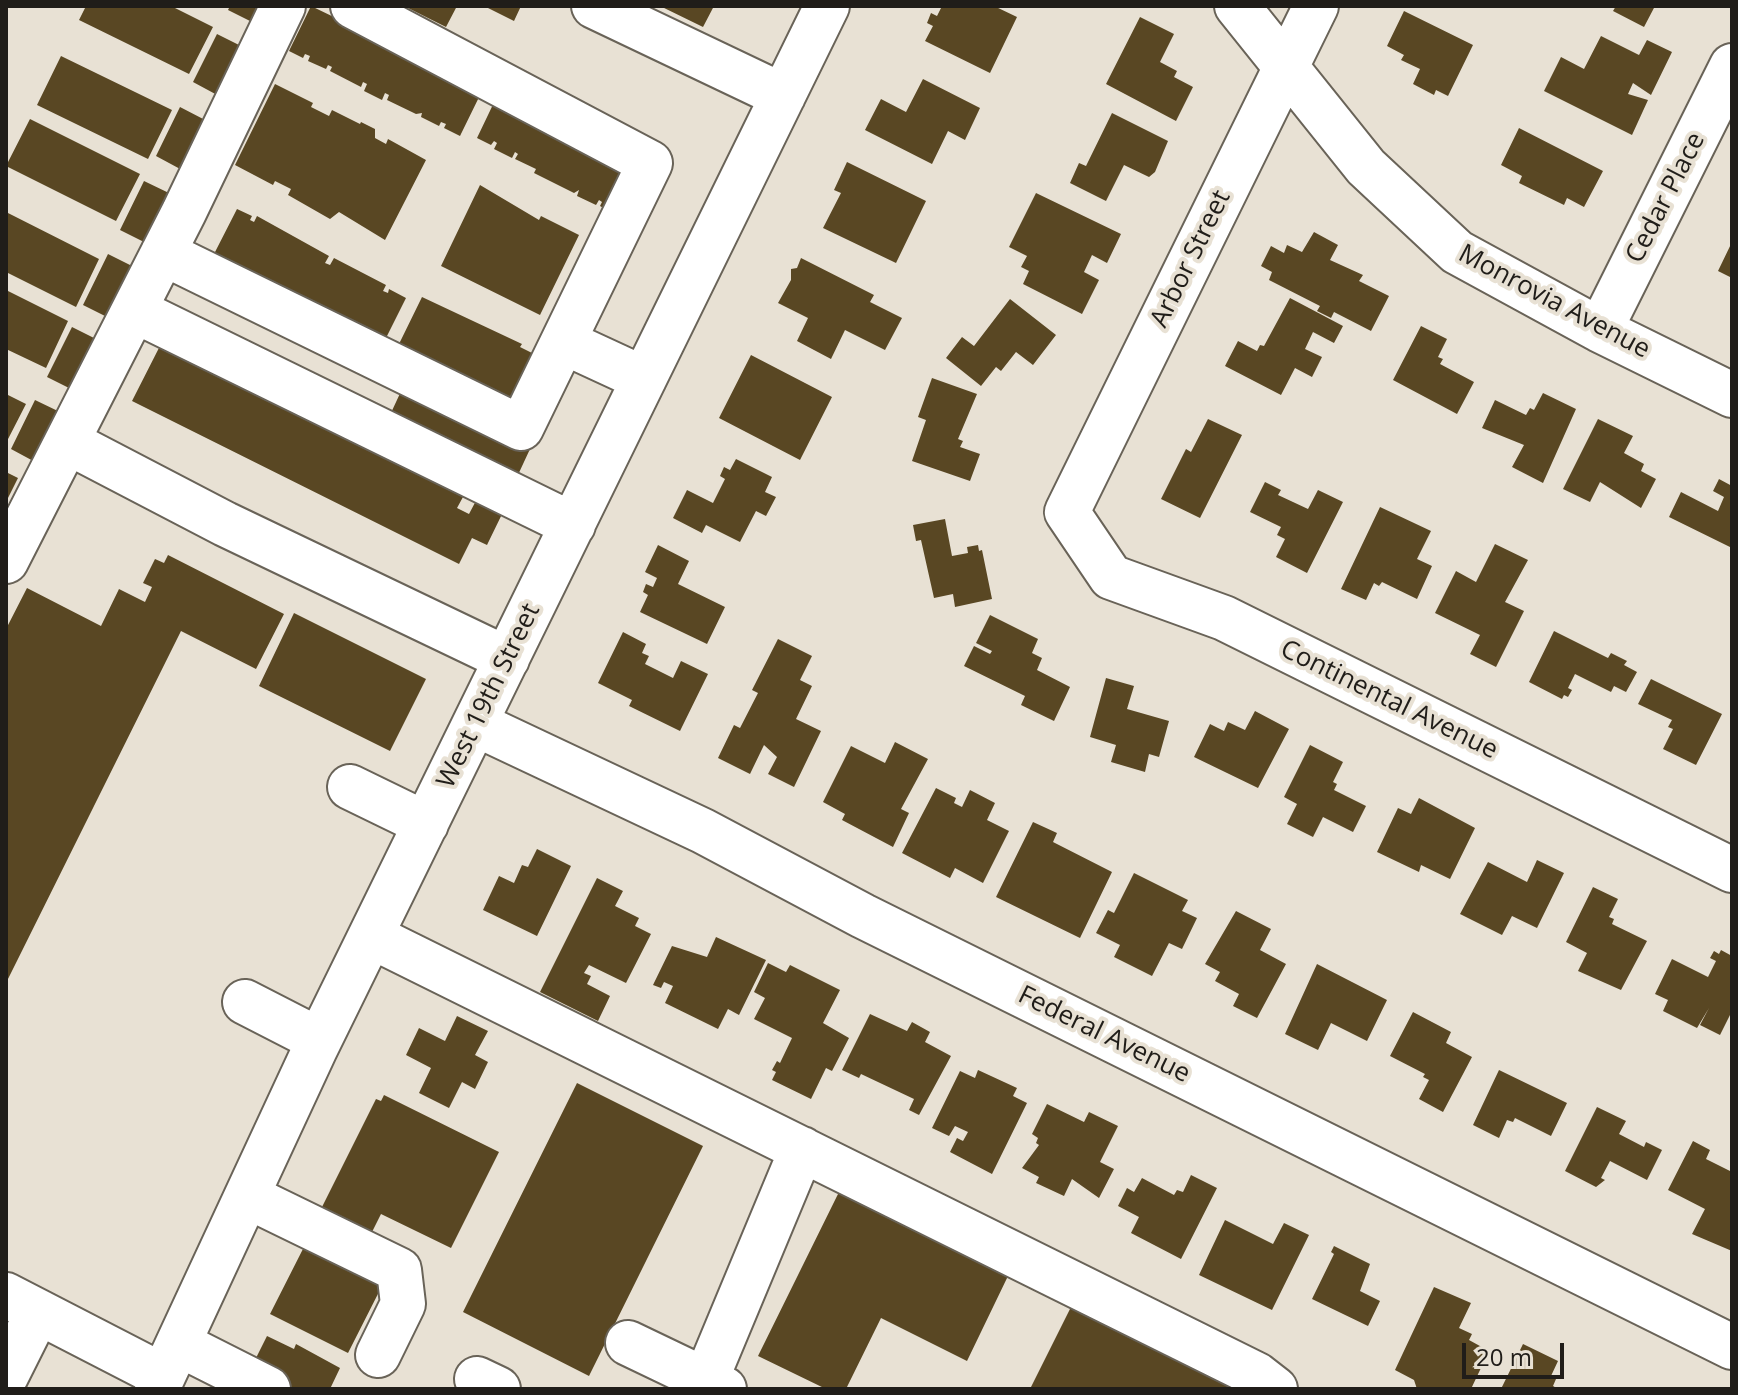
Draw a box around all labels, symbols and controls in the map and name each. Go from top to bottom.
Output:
street label: Cedar Place [1620,127,1712,269]
street label: Arbor Street [1144,185,1238,333]
street label: Monrovia Avenue [1453,238,1655,366]
street label: West 19th Street [431,599,547,793]
street label: Continental Avenue [1275,634,1503,766]
street label: Federal Avenue [1013,980,1195,1090]
scale bar [1466,1327,1568,1377]
text: 20 m [1476,1340,1532,1373]

